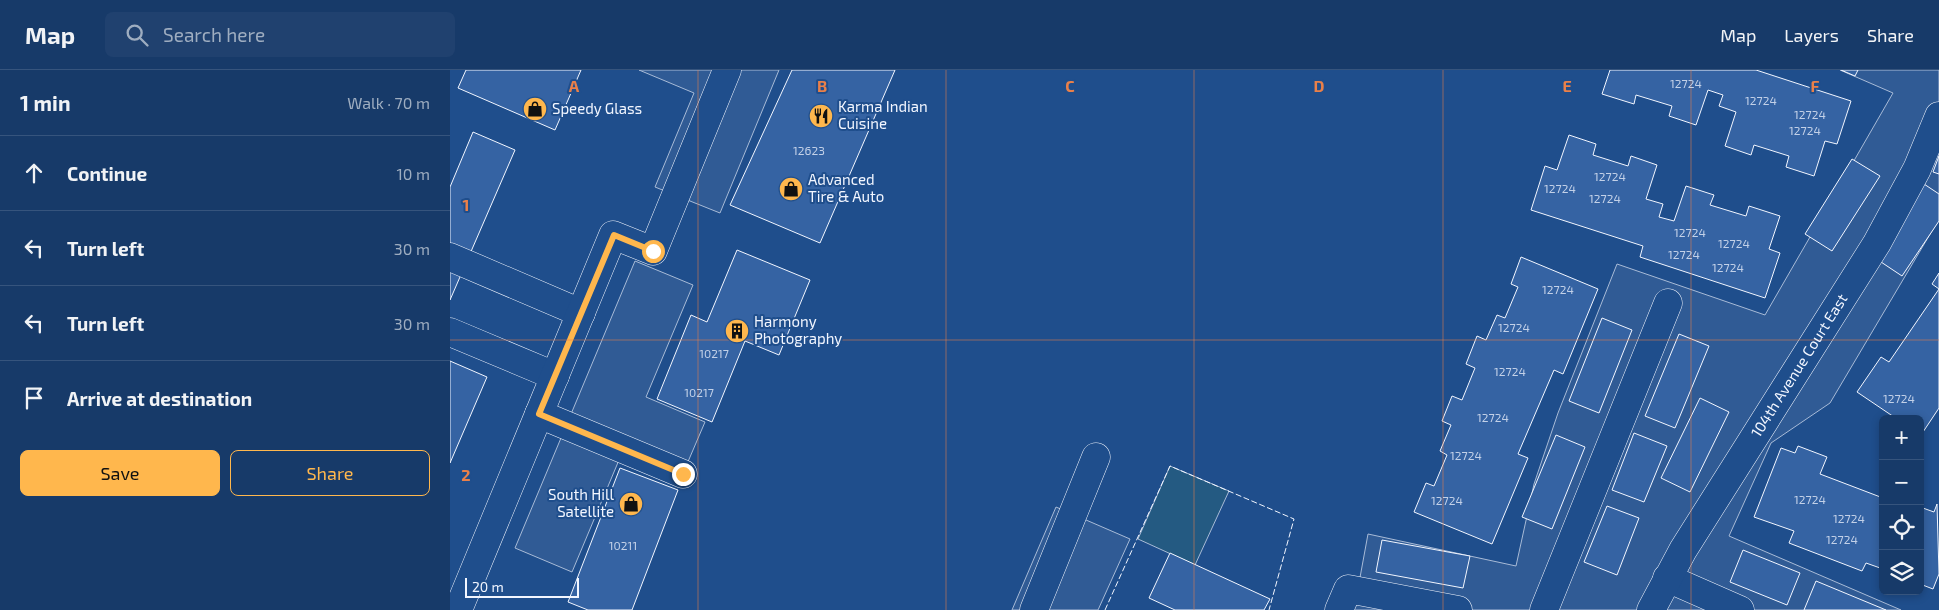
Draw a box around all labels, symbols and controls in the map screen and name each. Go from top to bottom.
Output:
search box [105,12,455,57]
text: Map [25,20,75,49]
icon: search [123,21,151,49]
text: Search here [163,23,265,46]
text: Map [1720,24,1756,46]
text: Layers [1784,24,1839,46]
text: Share [1867,24,1914,46]
text: A [569,76,580,95]
text: B [817,76,827,95]
text: C [1065,76,1075,95]
text: D [1314,76,1325,95]
text: E [1562,76,1572,95]
house number: 12724 [1670,76,1702,90]
text: F [1811,76,1820,95]
text: 1 min [20,90,71,115]
text: Walk · 70 m [347,93,430,112]
house number: 12724 [1745,93,1777,107]
shop icon: Speedy Glass [522,96,548,122]
place label: Karma Indian Cuisine [838,97,928,132]
place label: Speedy Glass [552,99,642,117]
restaurant icon: Karma Indian Cuisine [808,103,834,129]
house number: 12724 [1794,107,1826,121]
house number: 12724 [1789,123,1821,137]
house number: 12623 [793,143,825,157]
icon: ahead [20,159,48,187]
text: Continue [67,162,147,185]
text: 10 m [396,164,430,183]
house number: 12724 [1594,169,1626,183]
place label: Advanced Tire & Auto [808,170,884,205]
shop icon: Advanced Tire & Auto [778,176,804,202]
house number: 12724 [1544,181,1576,195]
house number: 12724 [1589,191,1621,205]
text: 1 [463,195,469,214]
house number: 12724 [1674,225,1706,239]
icon: left [20,234,48,262]
house number: 12724 [1718,236,1750,250]
text: Turn left [67,237,144,260]
text: 30 m [394,239,430,258]
route start [642,240,665,263]
house number: 12724 [1668,247,1700,261]
house number: 12724 [1712,260,1744,274]
house number: 12724 [1542,282,1574,296]
street label: 104th Avenue Court East [1747,290,1851,440]
icon: left [20,309,48,337]
text: Turn left [67,312,144,335]
place label: Harmony Photography [754,312,842,347]
text: 30 m [394,314,430,333]
building icon: Harmony Photography [724,318,750,344]
house number: 12724 [1498,320,1530,334]
house number: 10217 [699,346,729,360]
house number: 12724 [1494,364,1526,378]
icon: arrive [20,384,48,412]
house number: 10217 [684,385,714,399]
text: Arrive at destination [67,387,252,410]
house number: 12724 [1883,391,1915,405]
house number: 12724 [1477,410,1509,424]
map controls [1879,415,1924,595]
button: + [1879,415,1924,460]
house number: 12724 [1450,448,1482,462]
button: Save [20,450,220,496]
button: Share [230,450,430,496]
button: − [1879,460,1924,505]
route end [672,463,695,486]
text: 2 [461,465,471,484]
place label: South Hill Satellite [548,485,615,520]
shop icon: South Hill Satellite [618,491,644,517]
house number: 12724 [1794,492,1826,506]
house number: 12724 [1431,493,1463,507]
button: locate [1879,505,1924,550]
house number: 12724 [1833,511,1865,525]
house number: 12724 [1826,532,1858,546]
house number: 10211 [609,538,637,552]
button: layers [1879,550,1924,595]
scale bar [465,575,579,598]
text: 20 m [472,578,504,595]

